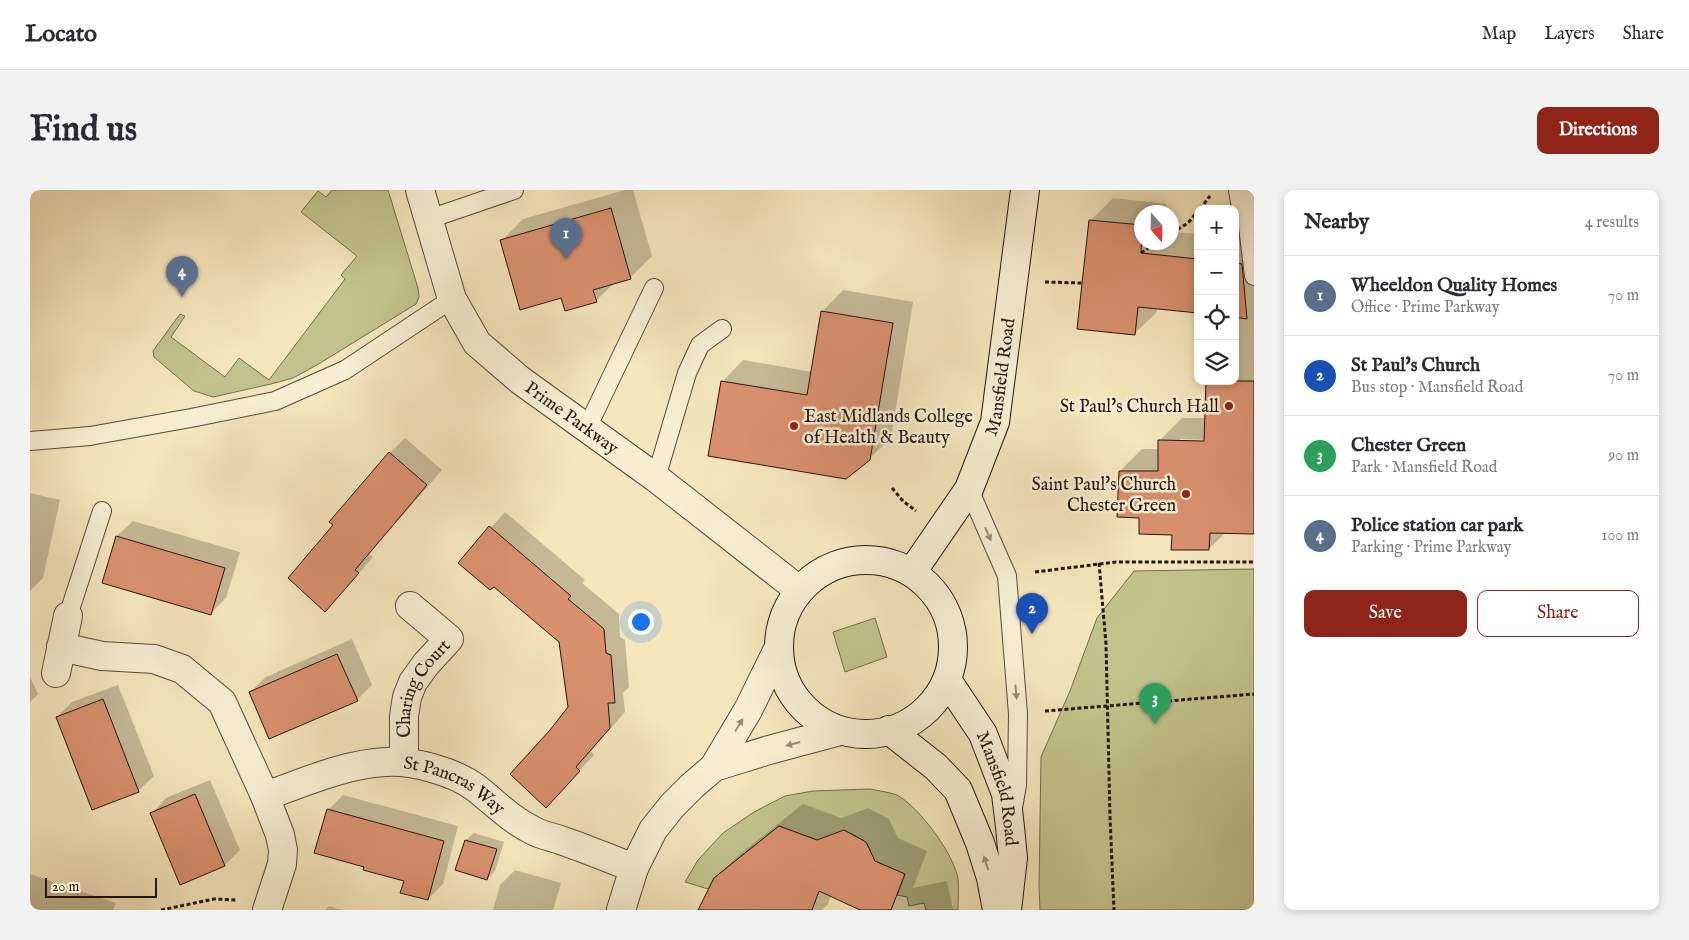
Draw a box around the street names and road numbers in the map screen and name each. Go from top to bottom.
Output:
street label: Mansfield Road [981,316,1021,440]
street label: Prime Parkway [520,377,623,460]
street label: Charing Court [394,635,456,738]
street label: Mansfield Road [970,728,1022,847]
street label: St Pancras Way [402,752,509,820]

